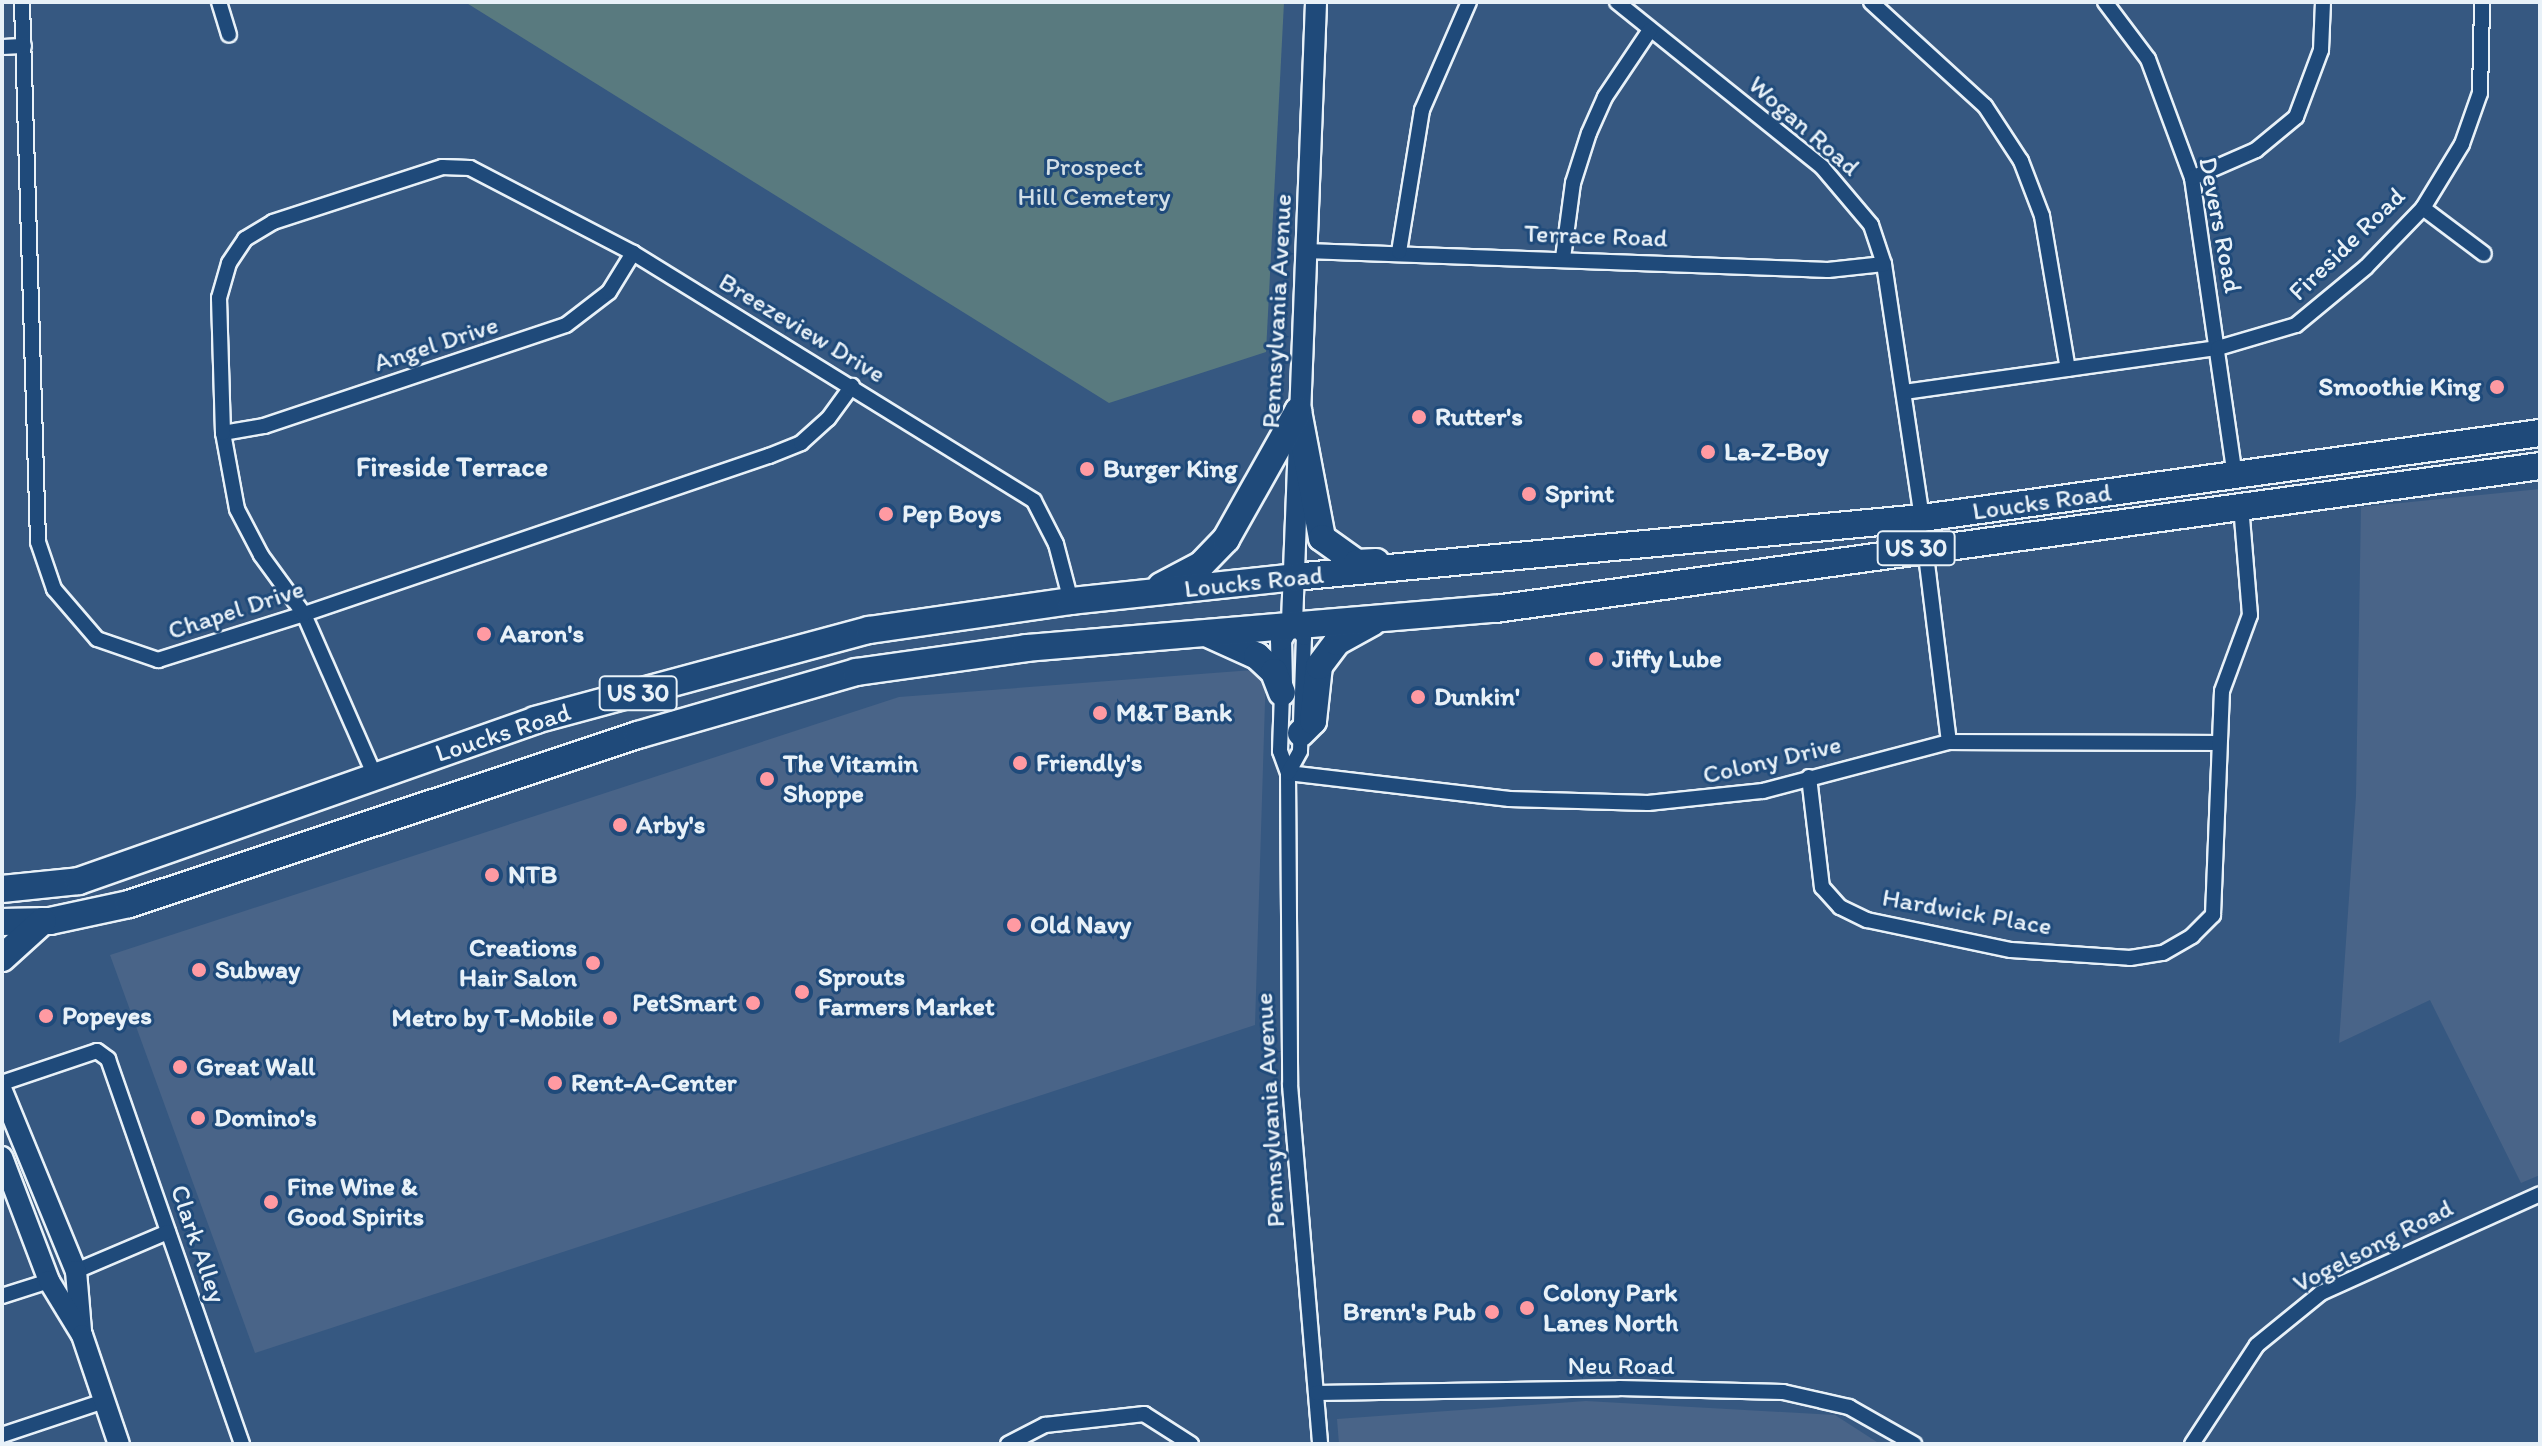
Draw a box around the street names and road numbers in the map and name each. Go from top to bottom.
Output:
street label: Wogan Road [1742,69,1866,183]
street label: Devers Road [2192,155,2248,295]
street label: Fireside Road [2282,181,2412,307]
street label: Pennsylvania Avenue [1255,193,1299,429]
street label: Terrace Road [1524,218,1668,254]
street label: Breezeview Drive [713,266,891,390]
street label: Angel Drive [370,309,502,379]
street label: Loucks Road [1971,477,2113,527]
road number: US 30 [1876,528,1956,568]
street label: Loucks Road [1183,559,1325,605]
street label: Chapel Drive [164,573,308,647]
road number: US 30 [598,673,678,713]
street label: Loucks Road [432,697,574,769]
street label: Colony Drive [1700,729,1844,791]
street label: Hardwick Place [1880,882,2054,942]
street label: Pennsylvania Avenue [1248,992,1292,1228]
street label: Clark Alley [163,1181,233,1307]
street label: Vogelsong Road [2288,1192,2458,1300]
street label: Neu Road [1568,1350,1674,1382]

